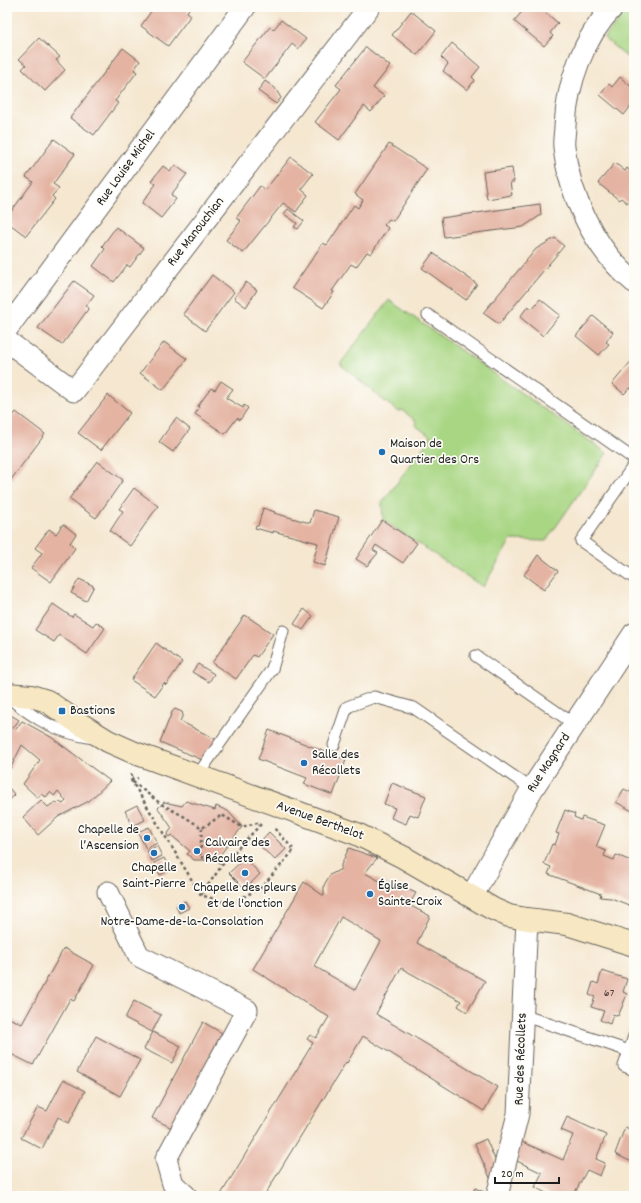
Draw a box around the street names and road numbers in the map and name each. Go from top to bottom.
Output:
street label: Rue Louise Michel [91,125,161,210]
street label: Rue Manouchian [162,193,230,271]
street label: Rue Magnard [522,729,576,797]
street label: Avenue Berthelot [273,796,367,846]
street label: Rue des Récollets [509,1012,533,1106]

